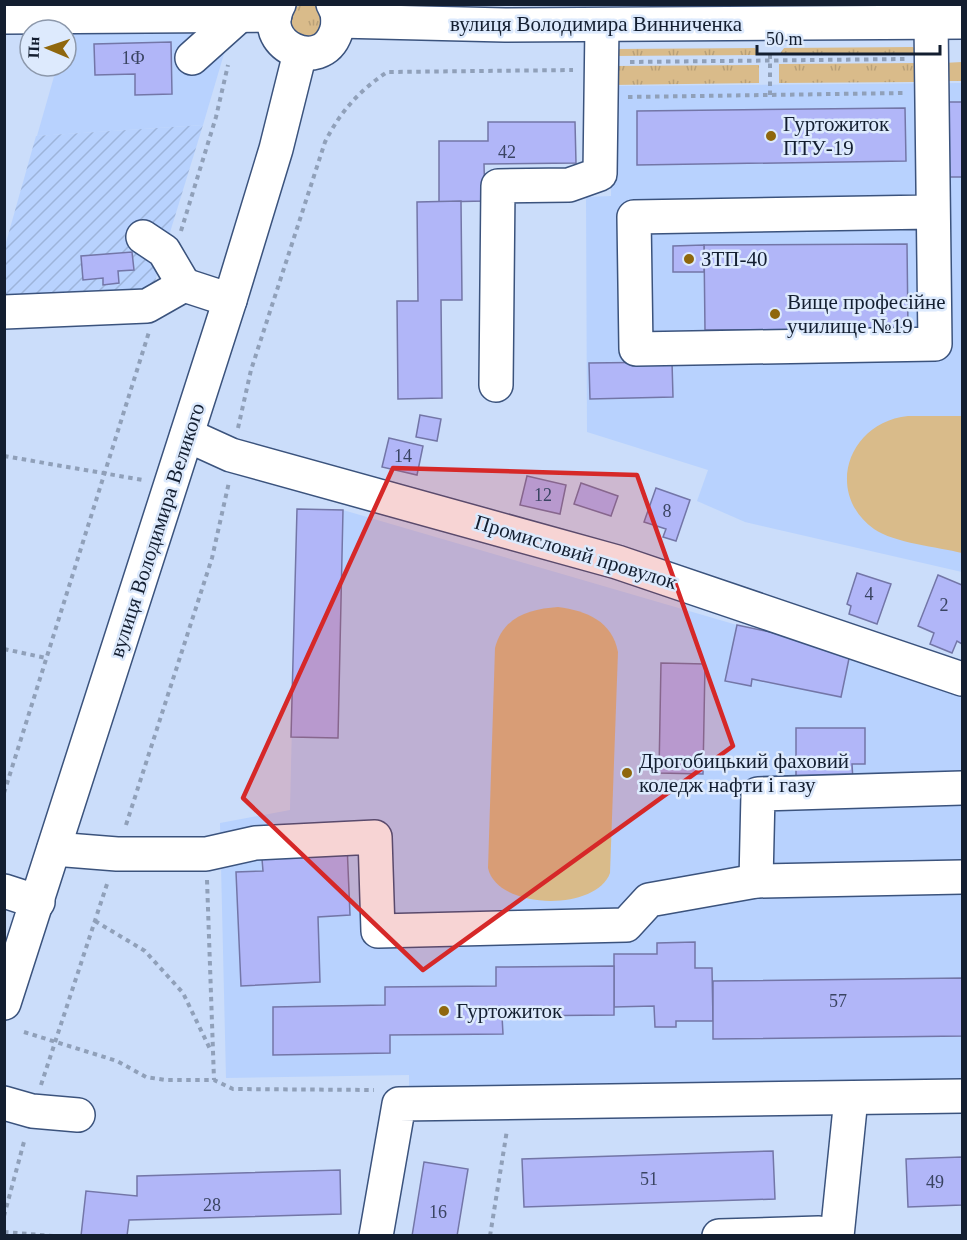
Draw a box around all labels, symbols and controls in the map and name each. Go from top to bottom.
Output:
street label: вулиця Володимира Винниченка [450,12,743,36]
north arrow [18,18,78,78]
scale bar [757,18,940,56]
text: 50 m [766,29,803,49]
text: Пн [25,36,42,59]
house number: 1Ф [121,48,145,68]
place label: Гуртожиток ПТУ-19 [783,112,890,160]
marker: Гуртожиток ПТУ-19 [764,129,778,143]
house number: 42 [498,142,516,162]
place label: ЗТП-40 [701,247,768,271]
marker: ЗТП-40 [682,252,696,266]
place label: Вище професійне училище №19 [787,290,946,338]
marker: Вище професійне училище №19 [768,307,782,321]
street label: вулиця Володимира Великого [104,400,210,660]
house number: 14 [394,446,412,466]
house number: 12 [534,485,552,505]
house number: 8 [663,501,672,521]
street label: Промисловий провулок [472,510,681,594]
house number: 4 [865,584,874,604]
house number: 2 [940,595,949,615]
place label: Дрогобицький фаховий коледж нафти і газу [639,749,849,797]
marker: Дрогобицький фаховий коледж нафти і газу [620,766,634,780]
house number: 57 [829,991,847,1011]
place label: Гуртожиток [456,999,563,1023]
marker: Гуртожиток [437,1004,451,1018]
house number: 51 [640,1169,658,1189]
house number: 49 [926,1172,944,1192]
house number: 28 [203,1195,221,1215]
house number: 16 [429,1202,447,1222]

